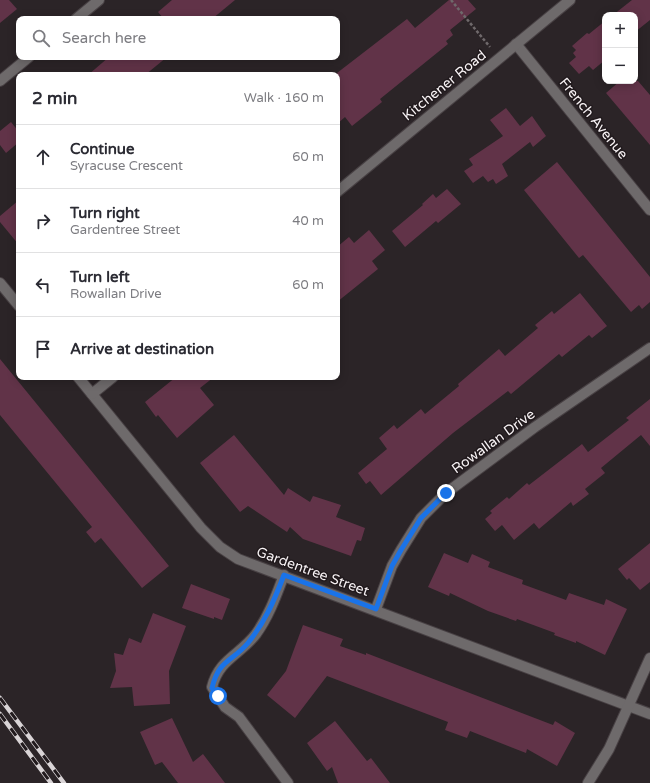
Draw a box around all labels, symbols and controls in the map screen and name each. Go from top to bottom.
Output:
map controls [602,12,638,84]
button: + [602,12,638,48]
search box [16,16,340,60]
icon: search [30,27,52,49]
text: Search here [62,29,146,47]
street label: Kitchener Road [399,46,490,124]
button: − [602,48,638,84]
street label: French Avenue [556,74,632,162]
text: 2 min [32,88,77,109]
text: Walk · 160 m [244,90,324,106]
text: Continue [70,140,134,158]
icon: ahead [32,146,54,168]
text: 60 m [292,149,324,165]
text: Syracuse Crescent [70,158,183,174]
text: Turn right [70,204,140,222]
icon: right [32,210,54,232]
text: 40 m [292,213,324,229]
text: Gardentree Street [70,222,180,238]
text: Turn left [70,268,130,286]
icon: left [32,274,54,296]
text: 60 m [292,277,324,293]
text: Rowallan Drive [70,286,162,302]
icon: arrive [32,338,54,360]
text: Arrive at destination [70,340,214,358]
street label: Rowallan Drive [448,405,538,477]
route end [437,484,455,502]
street label: Gardentree Street [254,543,372,600]
route start [209,687,227,705]

